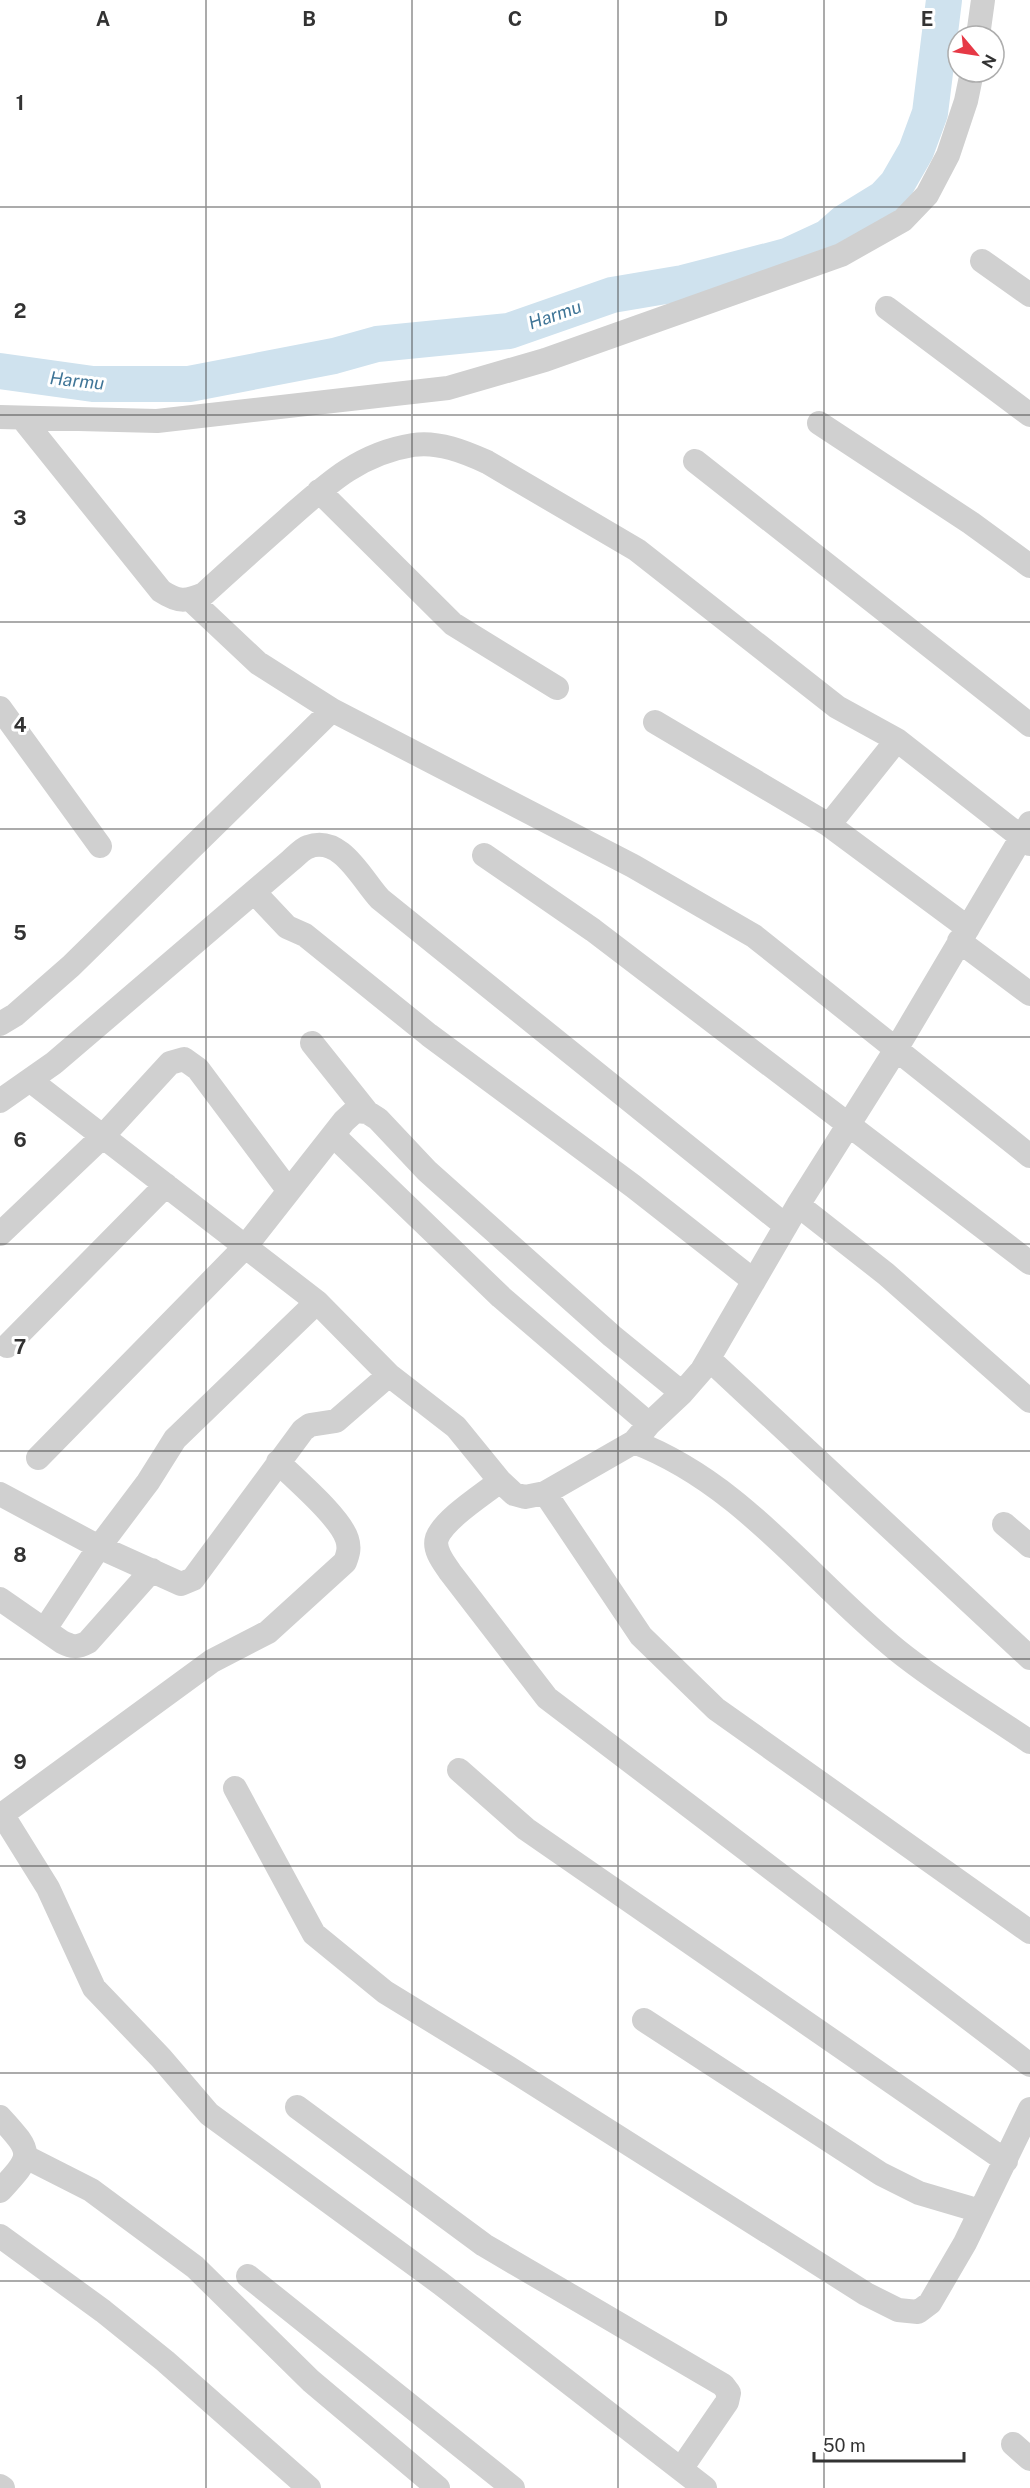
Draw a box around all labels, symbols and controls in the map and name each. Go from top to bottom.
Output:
text: A [96,7,110,31]
text: B [302,7,316,31]
text: C [508,7,522,31]
text: D [714,7,728,31]
text: E [921,7,933,31]
north arrow [946,24,1006,84]
text: N [977,51,1000,71]
text: 1 [16,91,24,115]
water label: Harmu [526,296,584,333]
text: 2 [14,299,26,323]
water label: Harmu [49,367,105,394]
text: 3 [13,506,27,530]
text: 4 [13,713,27,737]
text: 5 [13,921,27,945]
text: 6 [13,1128,27,1152]
text: 7 [14,1335,26,1359]
text: 8 [13,1543,27,1567]
text: 9 [13,1750,27,1774]
scale bar [814,2425,964,2463]
text: 50 m [823,2435,866,2456]

